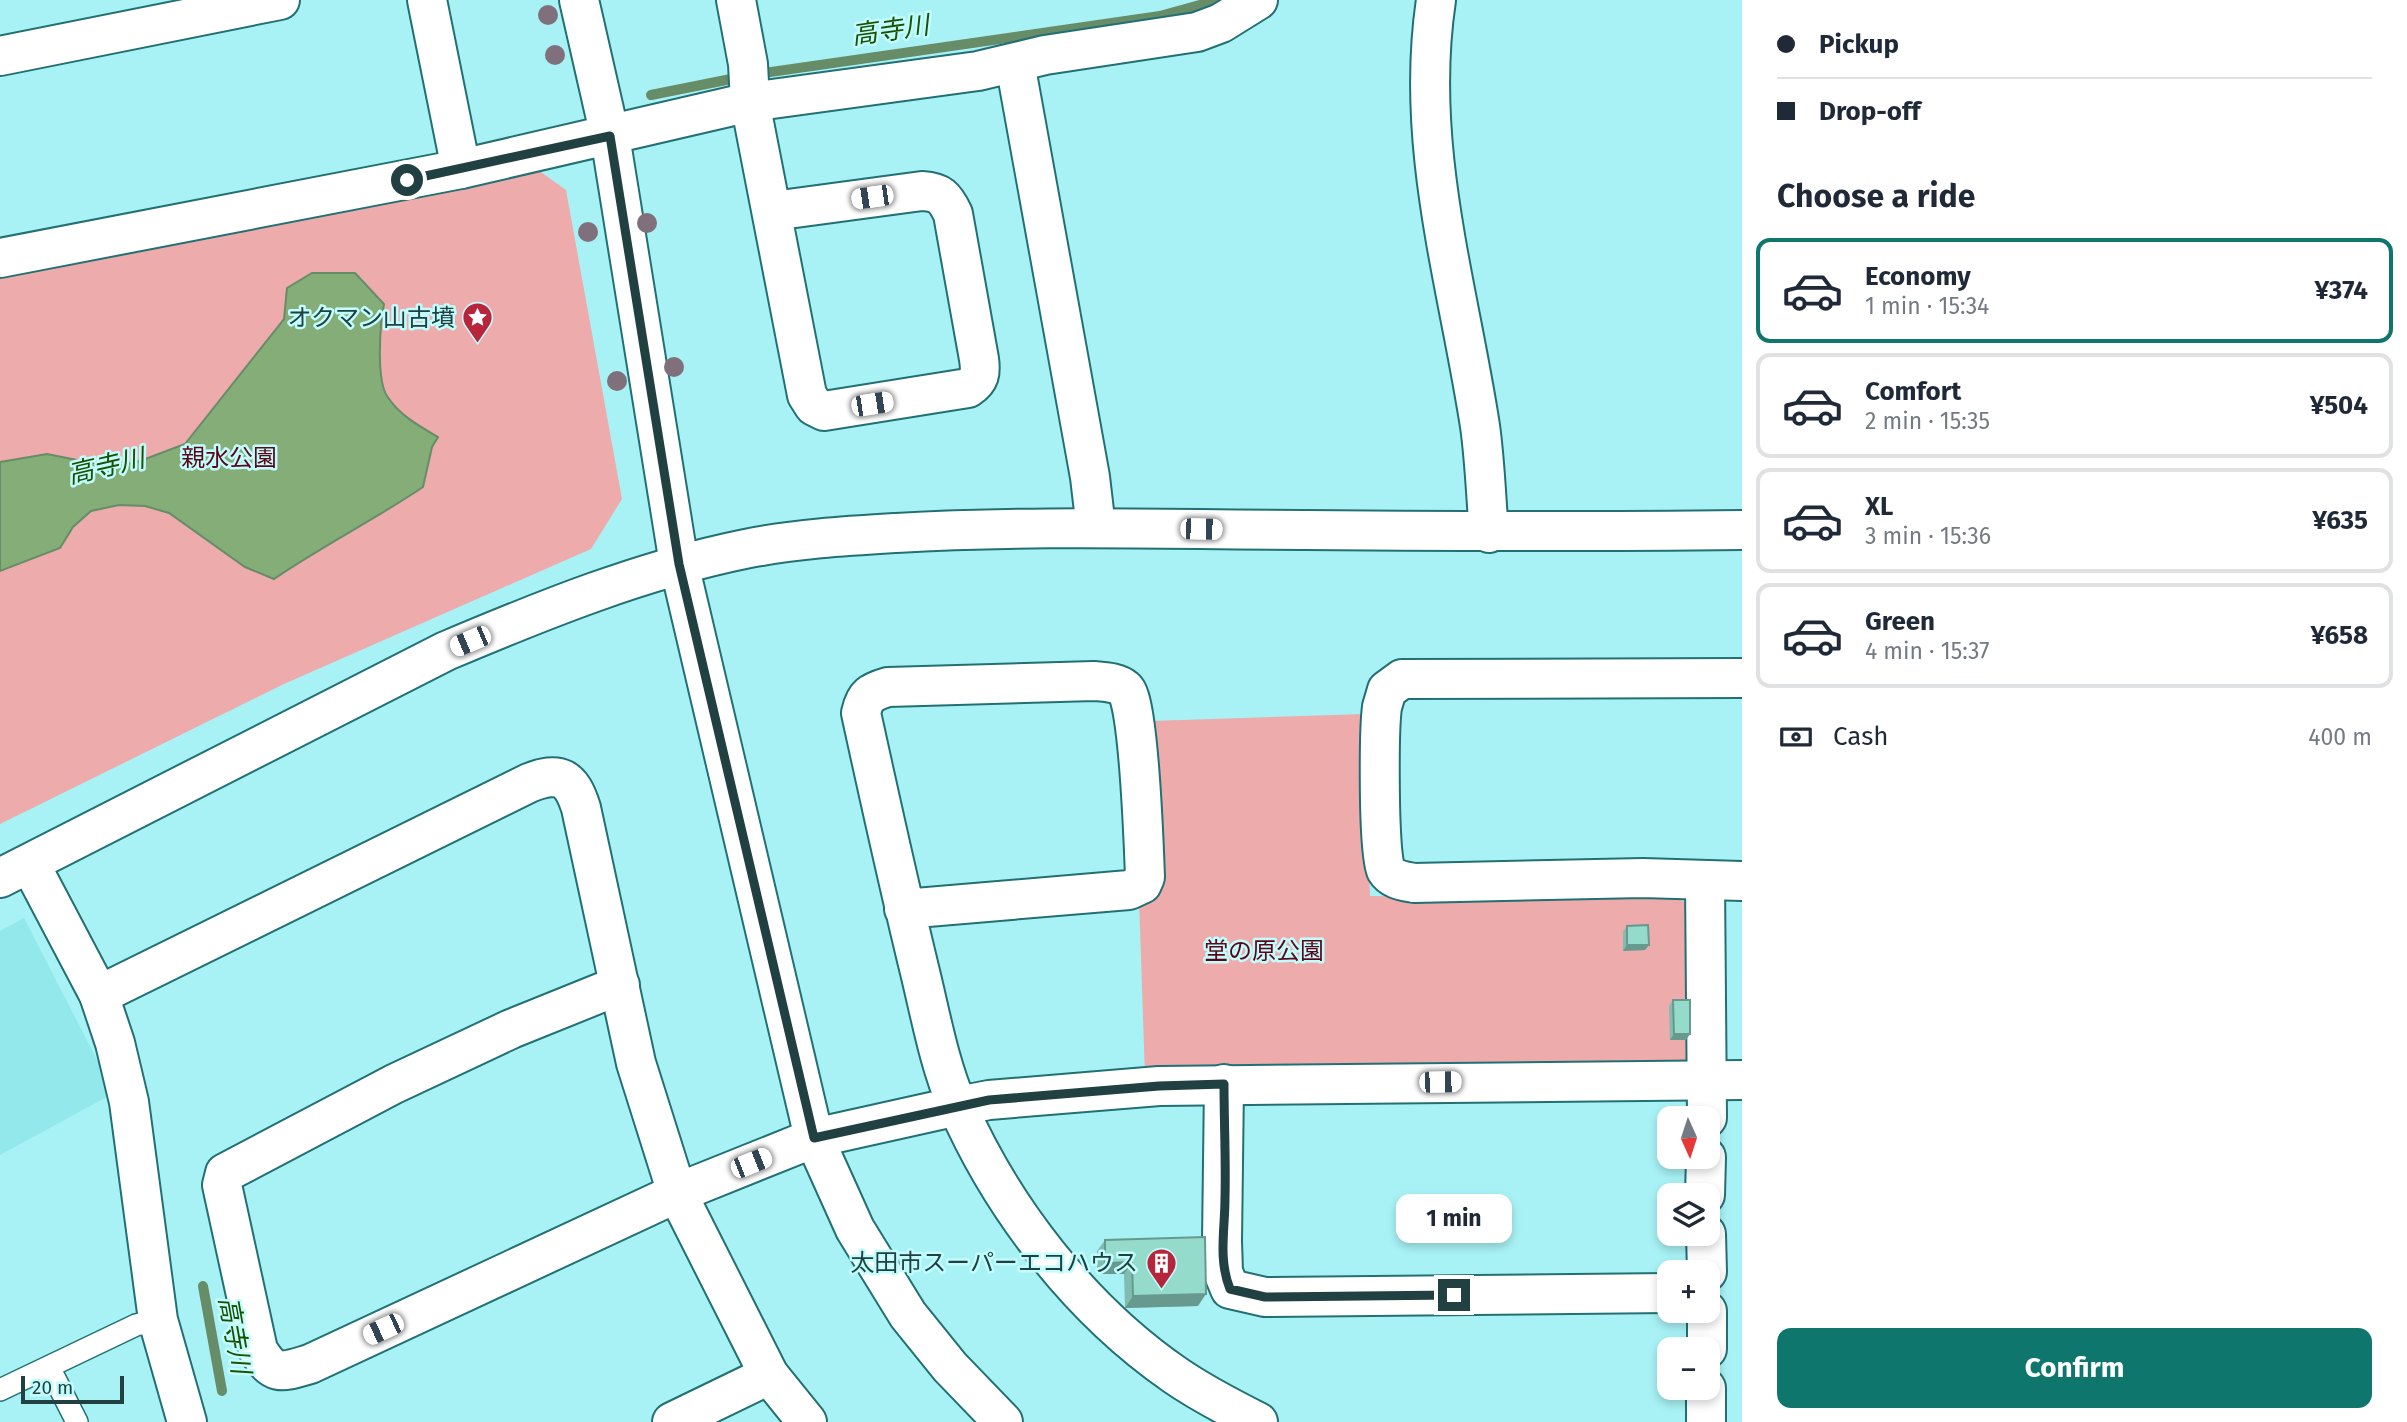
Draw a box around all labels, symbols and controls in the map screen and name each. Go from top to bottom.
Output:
water label: 高寺川 [849,9,934,51]
text: Pickup [1819,29,1899,60]
text: Drop-off [1819,96,1921,127]
route start [391,164,423,196]
text: Choose a ride [1777,177,1975,215]
car [850,184,895,210]
icon: car [1781,259,1844,322]
text: Economy [1865,261,1971,292]
text: ¥374 [2314,275,2368,306]
text: 1 min · 15:34 [1865,292,1989,320]
place icon: オクマン山古墳 [461,301,495,345]
place label: オクマン山古墳 [287,304,455,332]
icon: car [1781,374,1844,437]
text: Comfort [1865,376,1961,407]
car [850,390,895,418]
text: ¥504 [2310,390,2368,421]
text: 2 min · 15:35 [1865,407,1990,435]
water label: 高寺川 [65,442,151,490]
park label: 親水公園 [181,444,277,472]
icon: car [1781,489,1844,552]
text: XL [1865,491,1893,522]
text: ¥635 [2312,505,2368,536]
car [1180,518,1223,540]
text: 3 min · 15:36 [1865,522,1991,550]
icon: car [1781,604,1844,667]
text: Green [1865,606,1935,637]
text: ¥658 [2310,620,2368,651]
car [447,623,494,659]
text: 4 min · 15:37 [1865,637,1990,665]
icon: cash [1777,718,1815,756]
text: Cash [1833,721,1889,752]
text: 400 m [2308,723,2372,751]
park label: 堂の原公園 [1204,937,1324,965]
car [1419,1071,1462,1093]
north arrow [1657,1106,1720,1169]
map controls [1657,1106,1720,1400]
car [728,1145,775,1181]
button: layers [1657,1183,1720,1246]
callout: 1 min [1396,1194,1512,1242]
text: 1 min [1426,1204,1482,1232]
building icon: 太田市スーパーエコハウス [1144,1246,1178,1290]
place label: 太田市スーパーエコハウス [850,1249,1138,1277]
button: + [1657,1260,1720,1323]
route end [1438,1279,1470,1311]
water label: 高寺川 [212,1294,257,1379]
car [360,1311,407,1347]
button: Confirm [1777,1328,2372,1408]
button: − [1657,1337,1720,1400]
scale bar [21,1373,124,1405]
text: 20 m [32,1376,73,1399]

